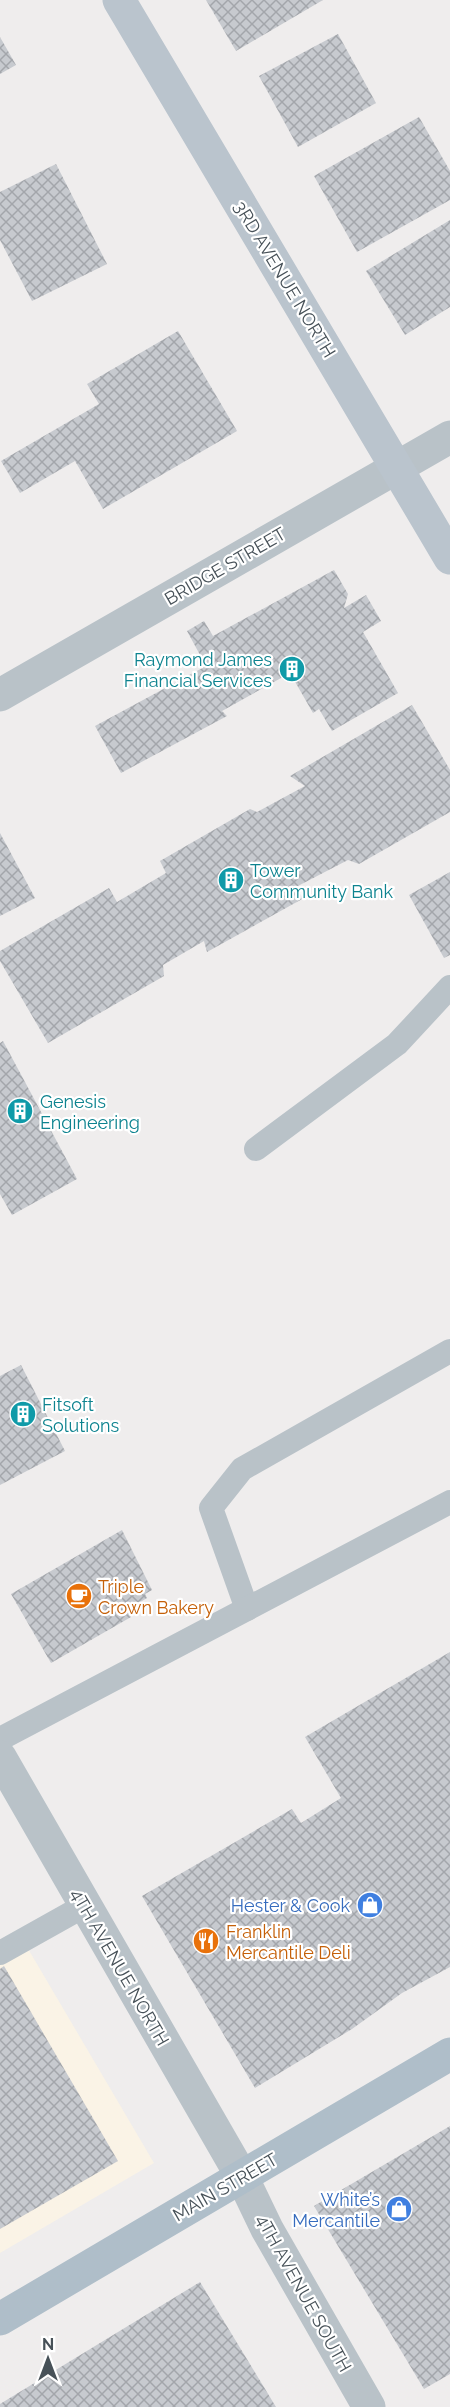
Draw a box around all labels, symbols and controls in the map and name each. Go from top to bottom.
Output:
street label: 3RD AVENUE NORTH [230,197,340,361]
street label: BRIDGE STREET [161,523,289,609]
place label: Raymond James Financial Services [124,649,272,691]
building icon: Raymond James Financial Services [277,654,307,684]
place label: Tower Community Bank [250,860,393,902]
building icon: Tower Community Bank [216,865,246,895]
place label: Genesis Engineering [40,1091,140,1133]
building icon: Genesis Engineering [5,1096,35,1126]
place label: Fitsoft Solutions [42,1394,119,1436]
building icon: Fitsoft Solutions [8,1399,38,1429]
place label: Triple Crown Bakery [98,1576,214,1618]
cafe icon: Triple Crown Bakery [64,1581,94,1611]
street label: 4TH AVENUE NORTH [66,1885,174,2049]
shop icon: Hester & Cook [355,1890,385,1920]
place label: Hester & Cook [231,1895,350,1916]
place label: Franklin Mercantile Deli [226,1921,351,1963]
restaurant icon: Franklin Mercantile Deli [191,1926,221,1956]
street label: MAIN STREET [169,2149,281,2225]
place label: White’s Mercantile [292,2189,380,2231]
shop icon: White’s Mercantile [384,2194,414,2224]
street label: 4TH AVENUE SOUTH [252,2211,356,2375]
north arrow [18,2329,78,2389]
text: N [42,2335,54,2354]

